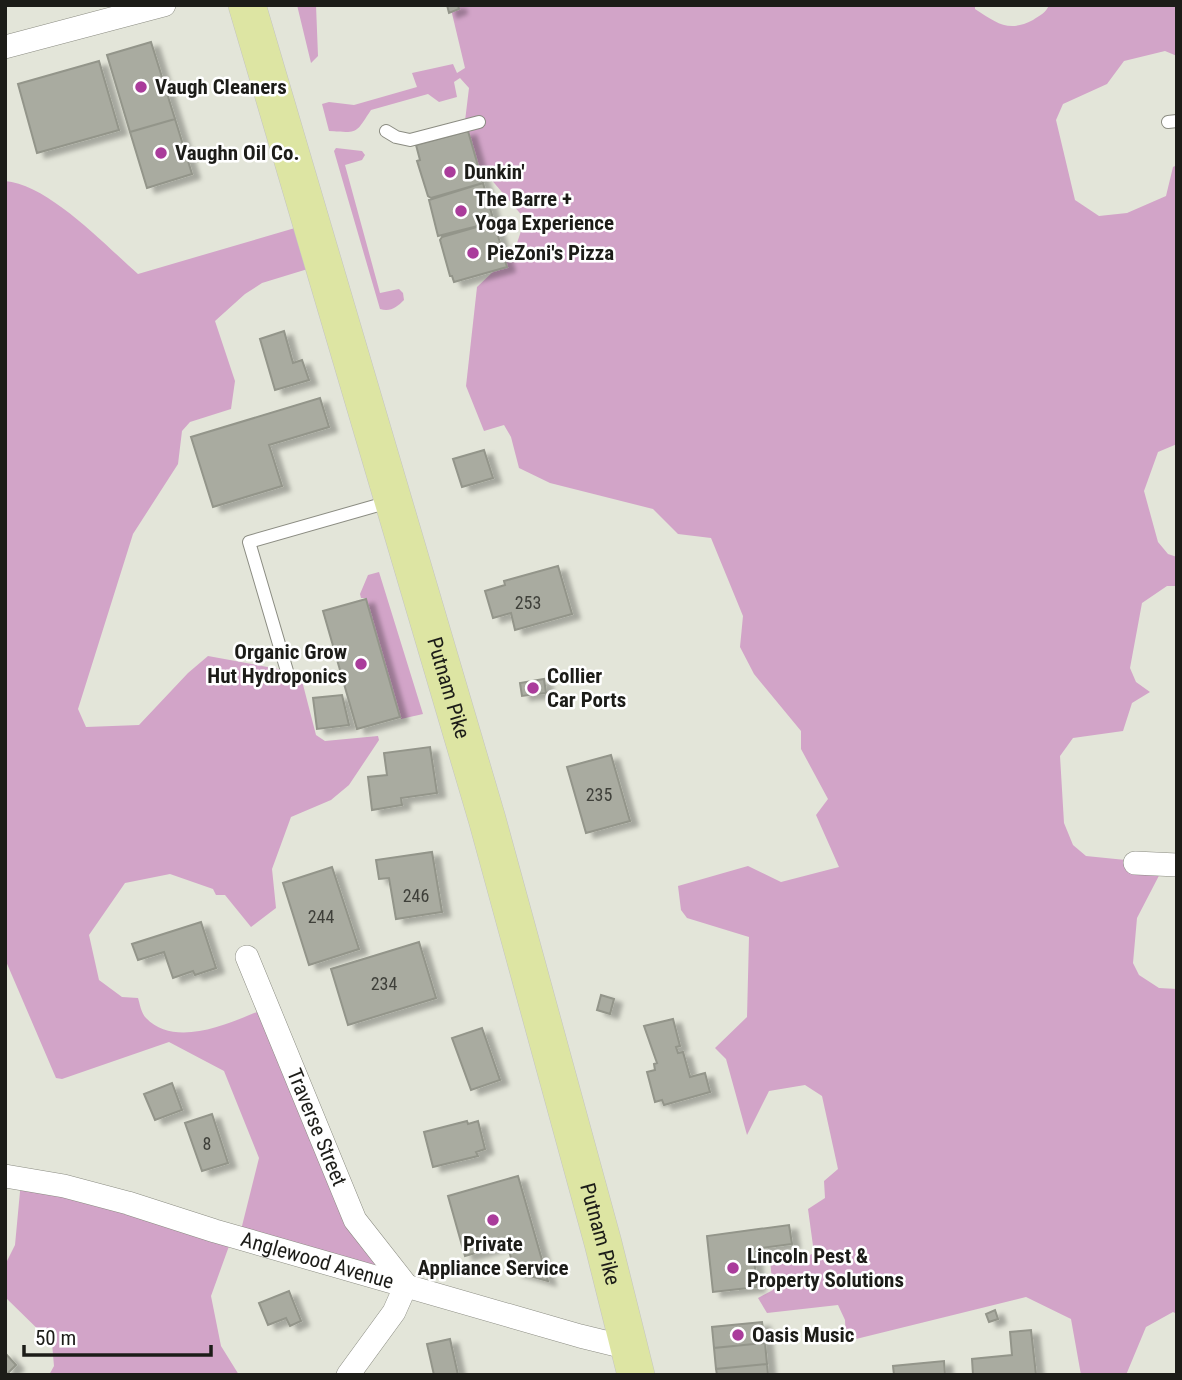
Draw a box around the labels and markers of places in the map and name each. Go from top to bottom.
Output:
place label: Vaugh Cleaners [155,75,287,99]
marker: Vaugh Cleaners [133,79,149,95]
place label: Vaughn Oil Co. [175,141,300,165]
marker: Vaughn Oil Co. [153,145,169,161]
place label: Dunkin' [464,160,525,184]
marker: Dunkin' [442,164,458,180]
place label: The Barre + Yoga Experience [475,187,614,235]
marker: The Barre + Yoga Experience [453,203,469,219]
place label: PieZoni's Pizza [487,241,614,265]
marker: PieZoni's Pizza [465,245,481,261]
place label: Organic Grow Hut Hydroponics [207,640,347,688]
marker: Organic Grow Hut Hydroponics [353,656,369,672]
place label: Collier Car Ports [547,664,626,712]
marker: Collier Car Ports [525,680,541,696]
marker: Private Appliance Service [485,1212,501,1228]
place label: Private Appliance Service [417,1232,569,1280]
place label: Lincoln Pest & Property Solutions [747,1244,904,1292]
marker: Lincoln Pest & Property Solutions [725,1260,741,1276]
place label: Oasis Music [752,1323,855,1347]
marker: Oasis Music [730,1327,746,1343]

